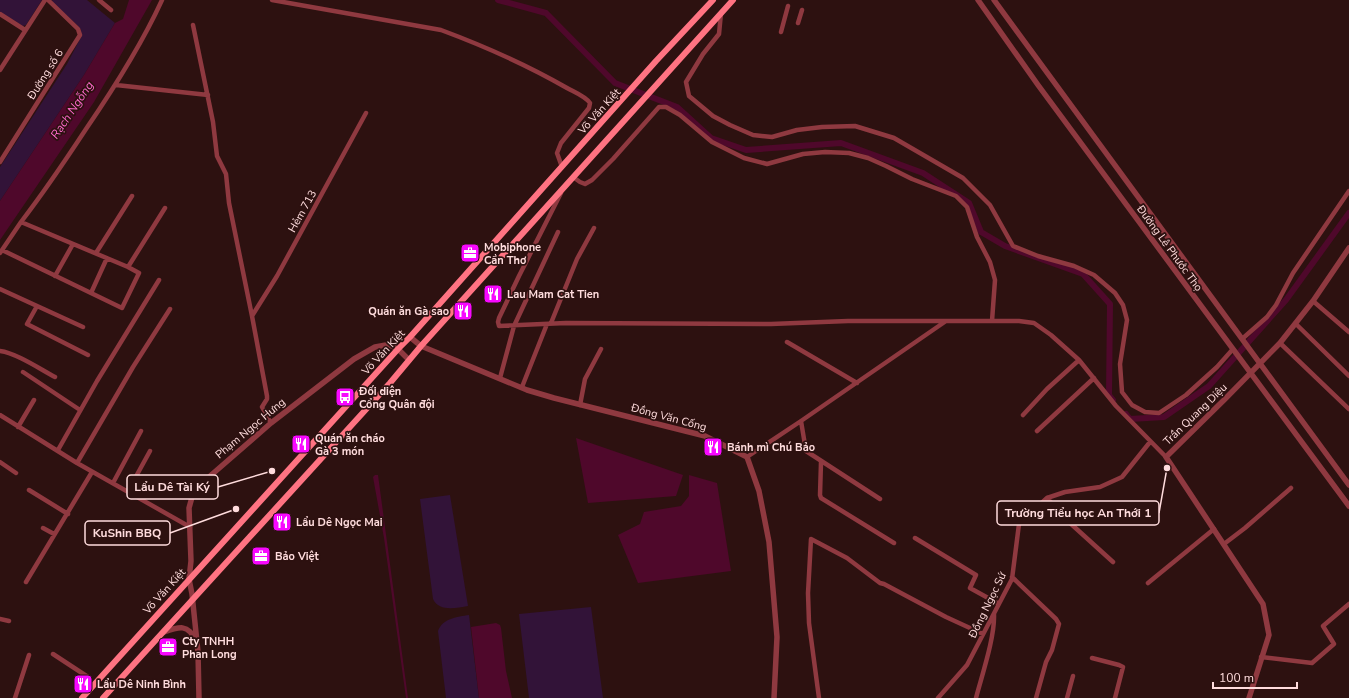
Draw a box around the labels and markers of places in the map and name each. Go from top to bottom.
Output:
place label: Mobiphone Cần Thơ [484,240,541,268]
office icon: Mobiphone Cần Thơ [459,242,481,264]
restaurant icon: Lau Mam Cat Tien [482,283,504,305]
place label: Lau Mam Cat Tien [507,287,599,302]
restaurant icon: Quán ăn Gà sao [452,300,474,322]
place label: Quán ăn Gà sao [368,304,449,319]
place label: Đối diện Cổng Quân đội [358,384,435,412]
bus stop icon: Đối diện Cổng Quân đội [334,386,356,408]
place label: Quán ăn cháo Gà 3 món [315,431,385,459]
restaurant icon: Quán ăn cháo Gà 3 món [290,433,312,455]
restaurant icon: Bánh mì Chú Bảo [702,436,724,458]
place label: Bánh mì Chú Bảo [727,440,815,455]
callout: Lẩu Dê Tài Ký [127,475,218,499]
callout: Trường Tiểu học An Thới 1 [997,501,1159,525]
restaurant icon: Lẩu Dê Ngọc Mai [271,511,293,533]
place label: Lẩu Dê Ngọc Mai [296,515,383,530]
callout: KuShin BBQ [85,521,170,545]
office icon: Bảo Việt [250,545,272,567]
place label: Bảo Việt [275,549,319,564]
place label: Cty TNHH Phan Long [182,634,237,662]
office icon: Cty TNHH Phan Long [157,636,179,658]
restaurant icon: Lẩu Dê Ninh Bình [72,673,94,695]
place label: Lẩu Dê Ninh Bình [97,677,186,692]

